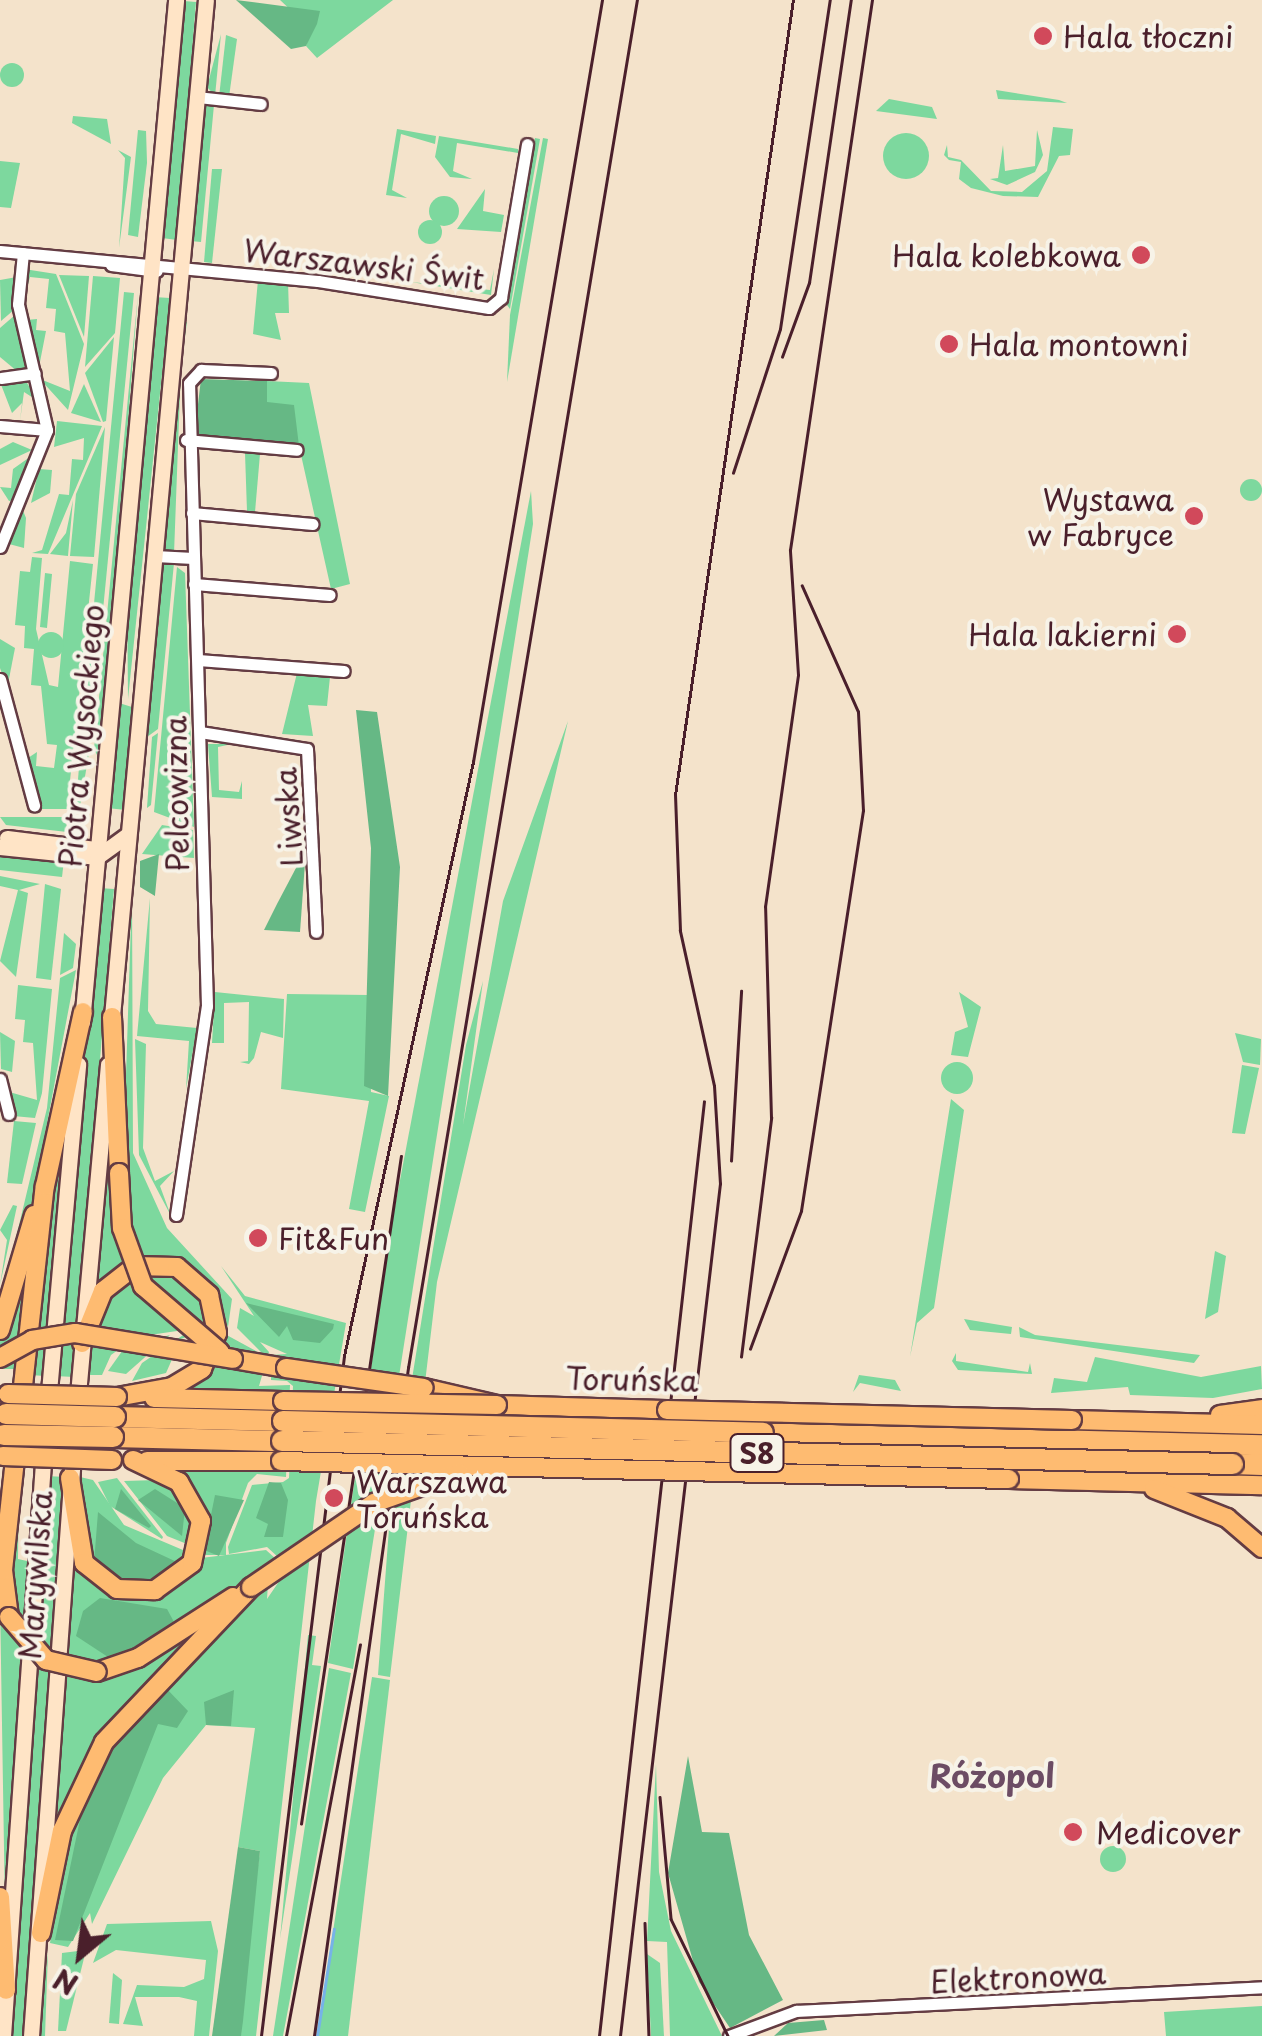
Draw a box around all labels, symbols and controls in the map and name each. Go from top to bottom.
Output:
place label: Hala tłoczni [1063,18,1235,54]
marker: Hala tłoczni [1032,25,1054,47]
street label: Warszawski Świt [240,231,488,297]
place label: Hala kolebkowa [891,237,1121,273]
marker: Hala kolebkowa [1130,244,1152,266]
place label: Hala montowni [969,326,1189,362]
marker: Hala montowni [938,333,960,355]
place label: Wystawa w Fabryce [1028,481,1174,552]
marker: Wystawa w Fabryce [1183,505,1205,527]
street label: Piotra Wysockiego [52,603,110,869]
place label: Hala lakierni [967,616,1157,652]
marker: Hala lakierni [1166,623,1188,645]
street label: Pelcowizna [157,715,195,873]
street label: Liwska [267,766,309,868]
place label: Fit&Fun [278,1220,389,1256]
marker: Fit&Fun [247,1227,269,1249]
street label: Toruńska [565,1360,699,1398]
road number: S8 [727,1430,787,1476]
place label: Warszawa Toruńska [356,1463,507,1534]
marker: Warszawa Toruńska [321,1485,347,1511]
street label: Marywilska [11,1490,59,1660]
district label: Różopol [929,1756,1055,1794]
place label: Medicover [1096,1814,1240,1850]
marker: Medicover [1060,1819,1086,1845]
north arrow [30,1906,130,2006]
street label: Elektronowa [929,1954,1107,2000]
text: N [45,1958,85,2007]

